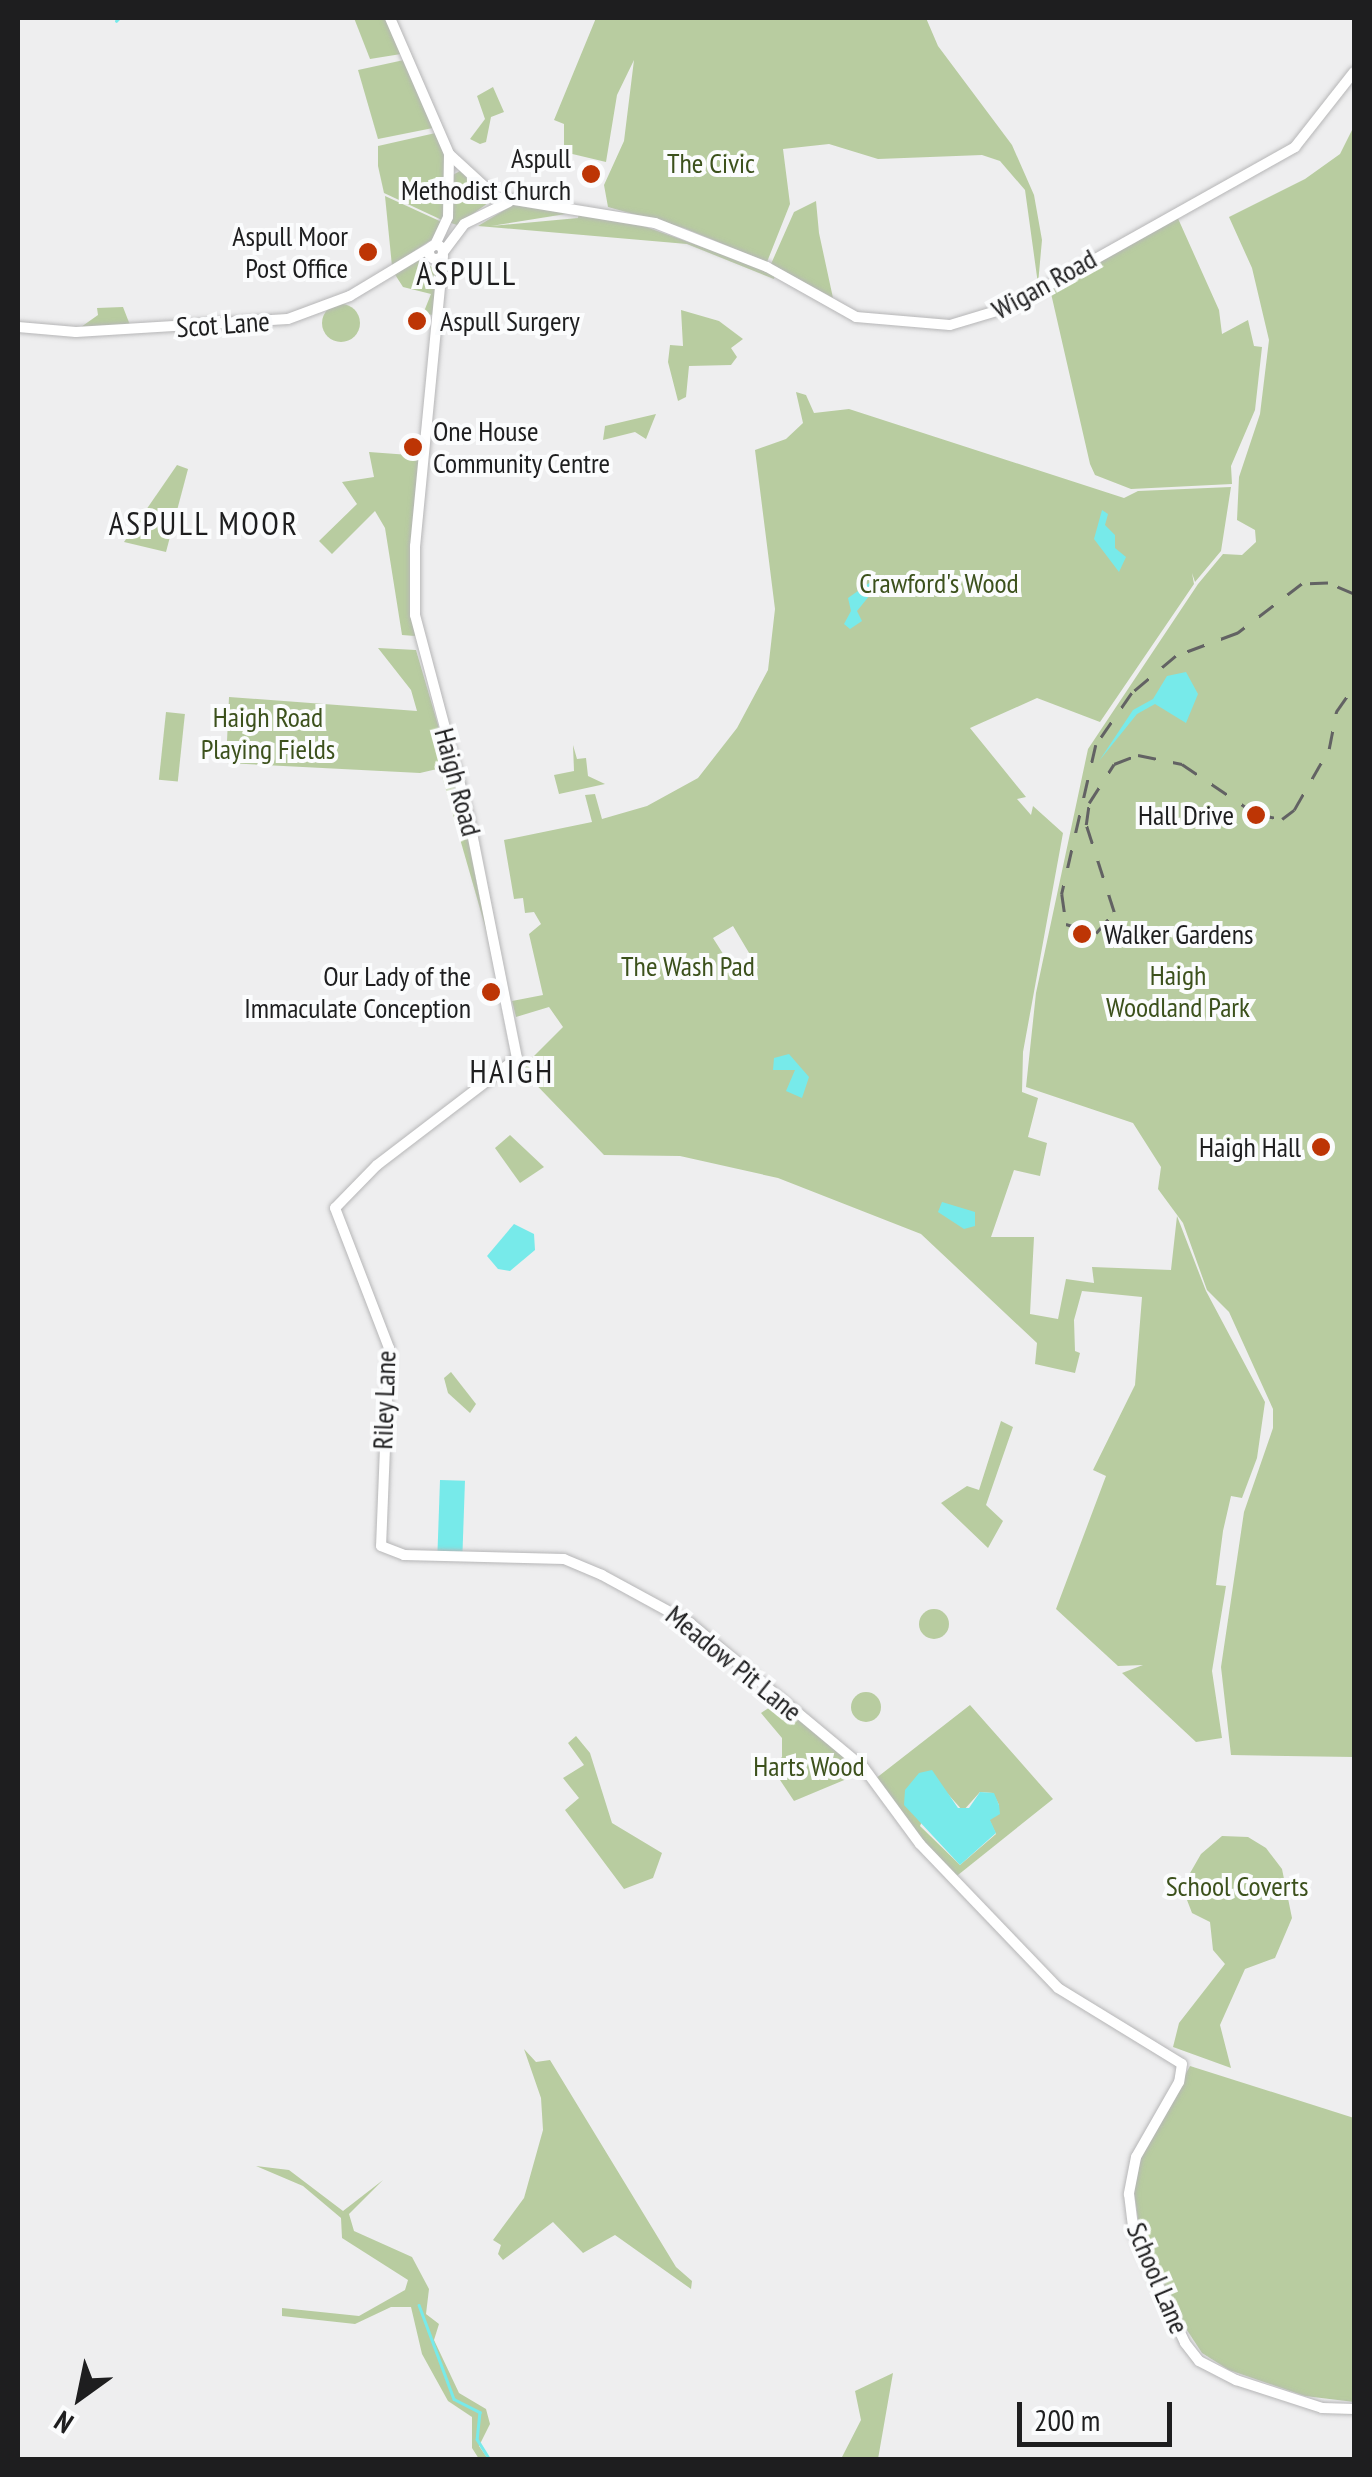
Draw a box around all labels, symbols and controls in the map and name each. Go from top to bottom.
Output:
place label: Aspull Methodist Church [401,141,571,207]
park label: The Civic [667,146,755,180]
marker: Aspull Methodist Church [580,163,602,185]
place label: Aspull Moor Post Office [232,219,348,285]
marker: Aspull Moor Post Office [357,241,379,263]
street label: Wigan Road [986,242,1102,326]
district label: ASPULL [416,254,518,292]
street label: Scot Lane [175,304,271,344]
place label: Aspull Surgery [440,304,580,338]
marker: Aspull Surgery [404,308,430,334]
place label: One House Community Centre [433,414,611,480]
marker: One House Community Centre [402,436,424,458]
district label: ASPULL MOOR [108,504,300,542]
park label: Crawford's Wood [859,566,1019,600]
park label: Haigh Road Playing Fields [201,700,335,766]
street label: Haigh Road [427,724,489,840]
place label: Hall Drive [1138,798,1234,832]
marker: Hall Drive [1243,802,1269,828]
place label: Walker Gardens [1104,917,1253,951]
marker: Walker Gardens [1069,921,1095,947]
park label: The Wash Pad [621,949,755,983]
park label: Haigh Woodland Park [1106,958,1250,1024]
place label: Our Lady of the Immaculate Conception [244,959,471,1025]
marker: Our Lady of the Immaculate Conception [480,981,502,1003]
district label: HAIGH [469,1052,555,1090]
place label: Haigh Hall [1199,1130,1301,1164]
marker: Haigh Hall [1310,1136,1332,1158]
street label: Riley Lane [365,1350,403,1450]
street label: Meadow Pit Lane [659,1598,809,1728]
park label: Harts Wood [753,1749,865,1783]
park label: School Coverts [1166,1869,1308,1903]
street label: School Lane [1120,2217,1196,2339]
north arrow [30,2347,130,2447]
scale bar [1022,2382,1177,2444]
text: 200 m [1034,2400,1100,2439]
text: N [47,2403,80,2442]

